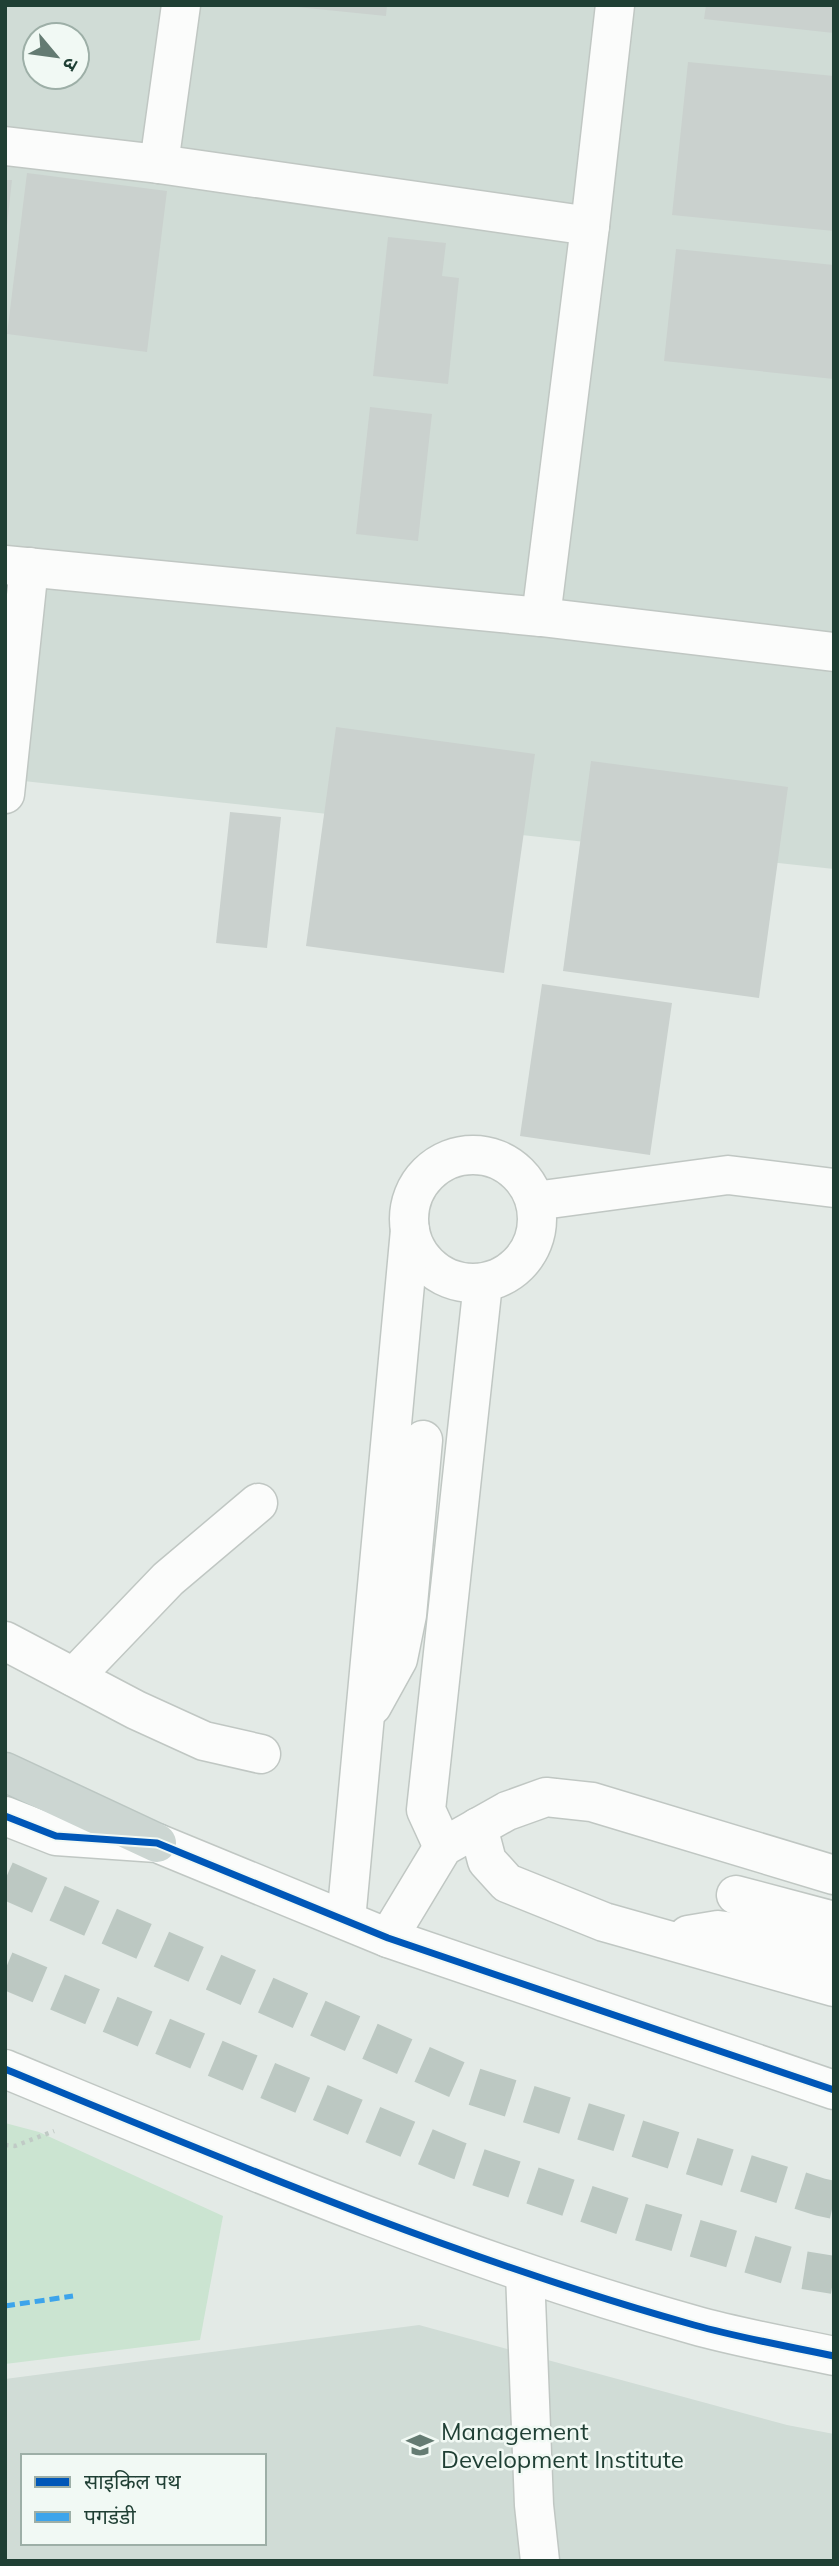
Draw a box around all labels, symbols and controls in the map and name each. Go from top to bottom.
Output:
north arrow [21,21,91,91]
text: उ [57,54,84,76]
place label: Management Development Institute [441,2416,684,2474]
school or university icon: Management Development Institute [405,2430,435,2460]
legend [21,2454,266,2545]
text: साइकिल पथ [84,2468,181,2494]
text: पगडंडी [84,2503,136,2529]

